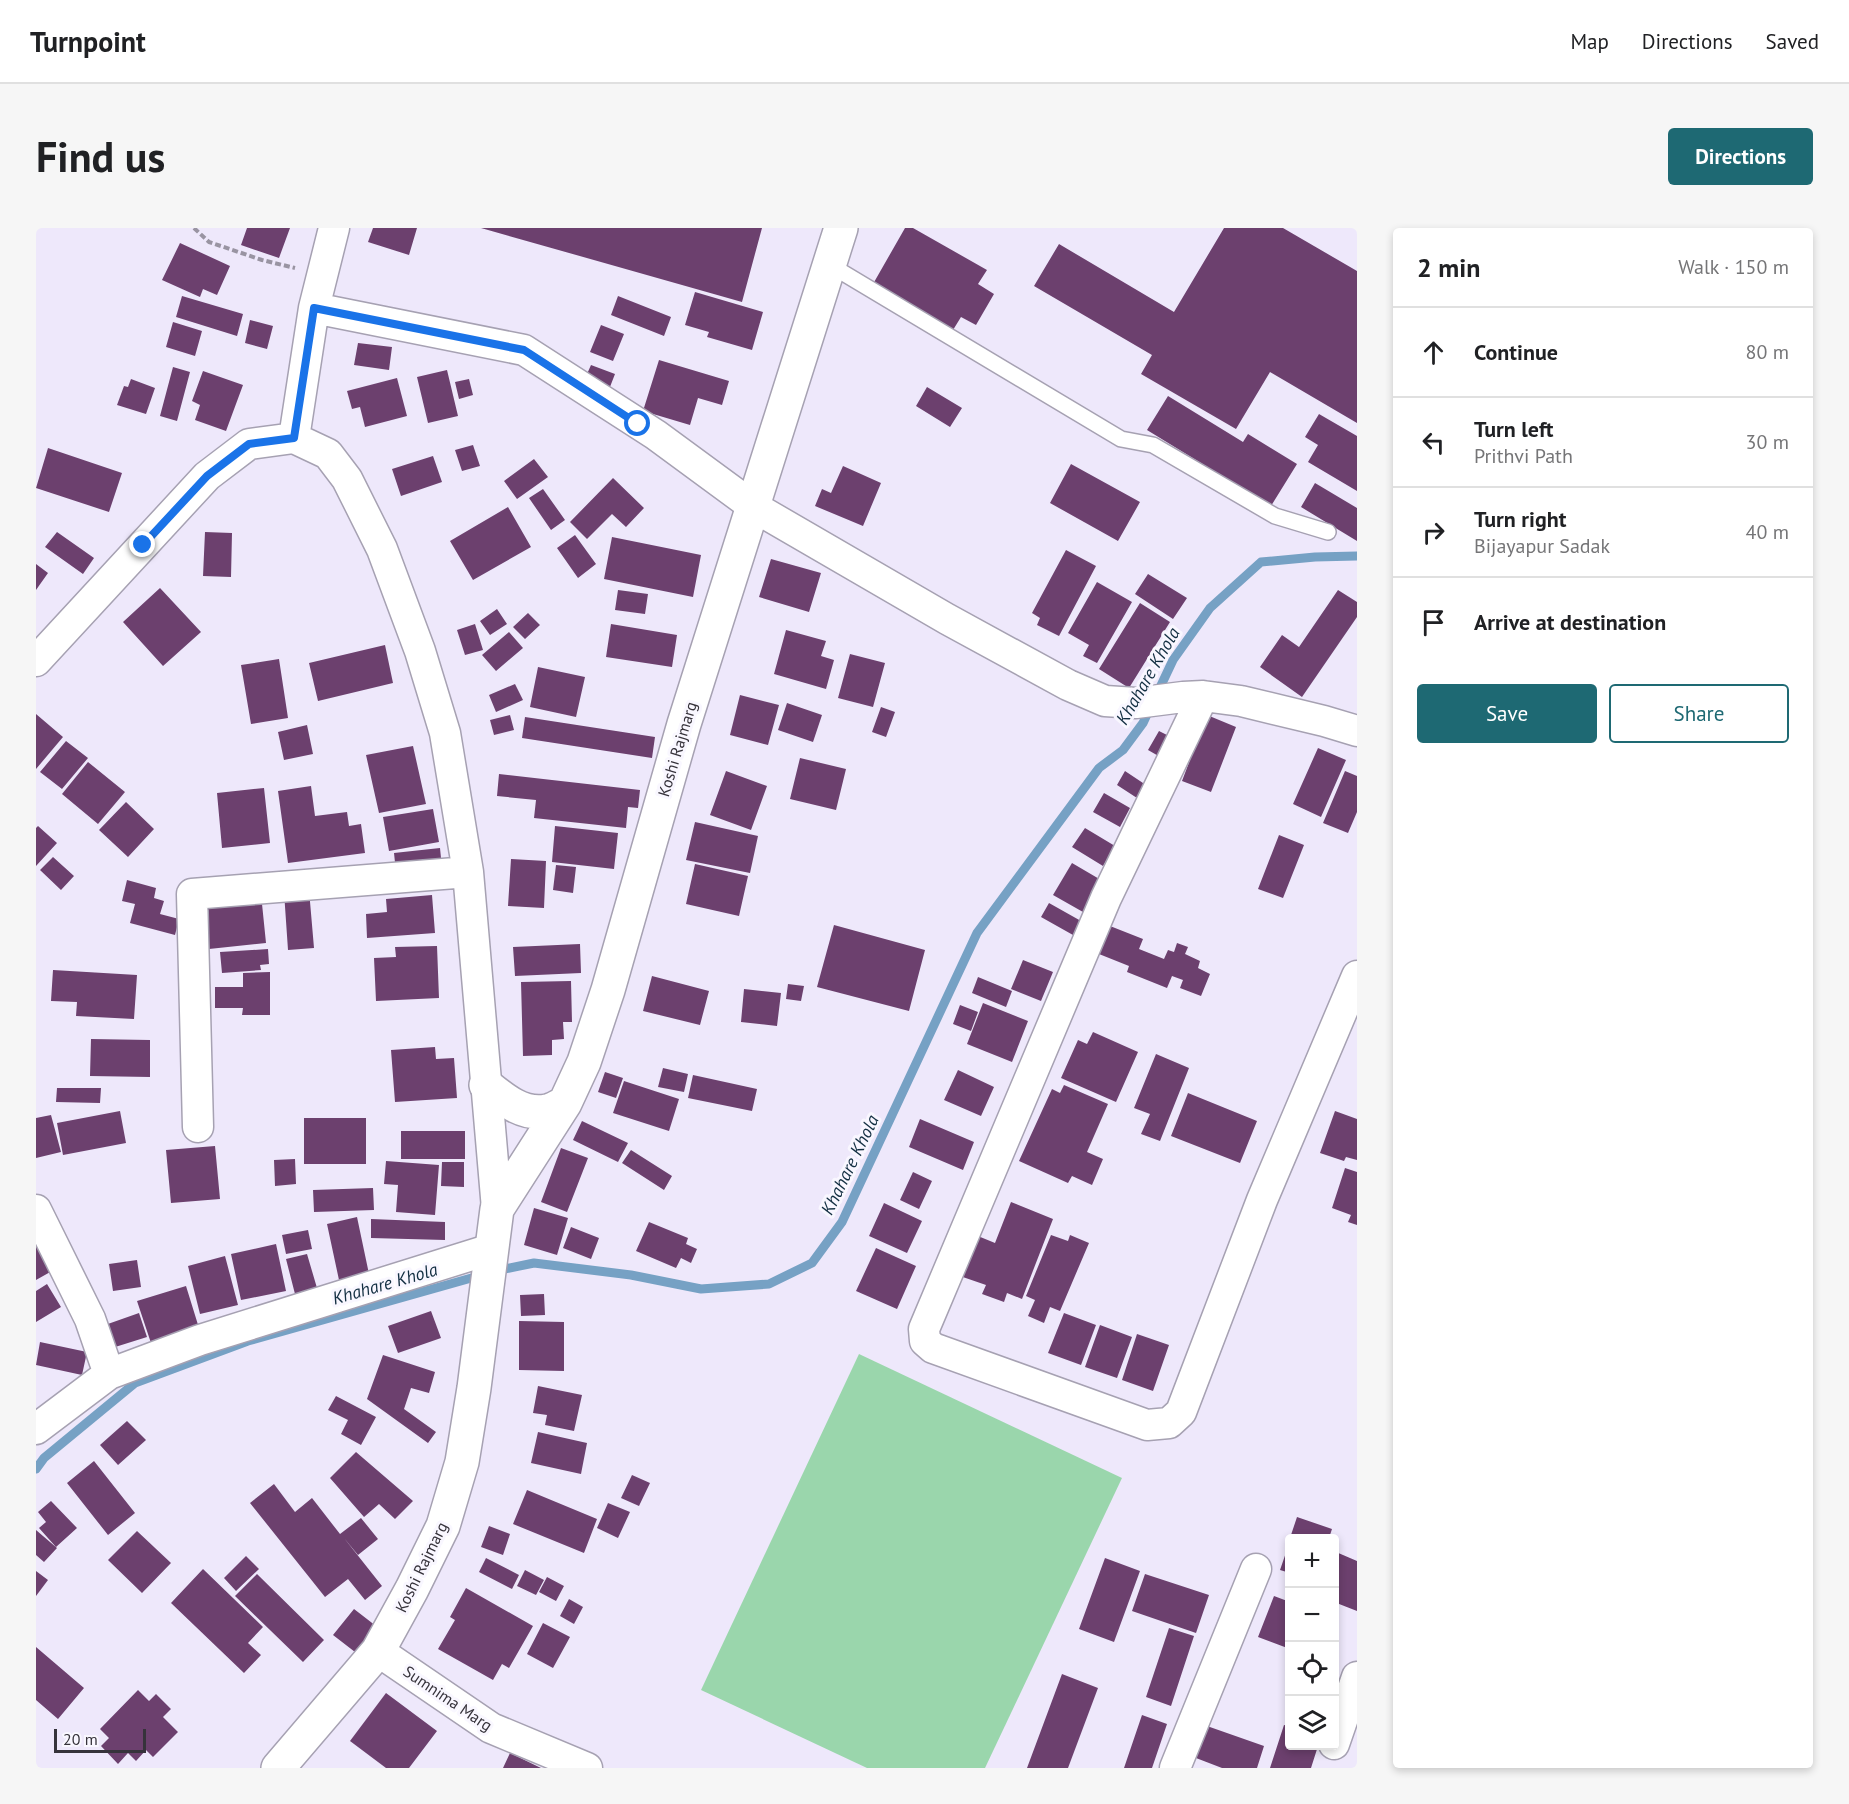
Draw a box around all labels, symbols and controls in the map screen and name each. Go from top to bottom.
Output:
text: Turnpoint [30,23,146,60]
text: Map [1570,28,1609,55]
text: Directions [1642,28,1733,55]
text: Saved [1766,28,1819,55]
button: Directions [1668,128,1813,185]
text: Find us [36,129,165,184]
text: 2 min [1417,251,1480,284]
text: Walk · 150 m [1678,254,1789,280]
icon: ahead [1417,336,1450,369]
text: Continue [1474,338,1558,366]
text: 80 m [1746,339,1789,365]
route start [624,410,650,436]
text: Turn left [1474,415,1554,443]
icon: left [1417,426,1450,459]
text: 30 m [1746,429,1789,455]
text: Prithvi Path [1474,443,1573,469]
text: Turn right [1474,505,1566,533]
icon: right [1417,516,1450,549]
text: 40 m [1746,519,1789,545]
route end [129,531,155,557]
text: Bijayapur Sadak [1474,533,1610,559]
icon: arrive [1417,606,1450,639]
text: Arrive at destination [1474,608,1666,636]
water label: Khahare Khola [1110,623,1185,728]
button: Save [1417,684,1597,743]
button: Share [1609,684,1789,743]
street label: Koshi Rajmarg [653,699,701,799]
water label: Khahare Khola [815,1111,884,1219]
water label: Khahare Khola [330,1257,440,1310]
street label: Koshi Rajmarg [390,1519,452,1615]
map controls [1285,1534,1339,1750]
button: + [1285,1534,1339,1588]
button: − [1285,1588,1339,1642]
button: locate [1285,1642,1339,1696]
street label: Sumnima Marg [400,1661,496,1735]
button: layers [1285,1696,1339,1750]
scale bar [54,1726,146,1754]
text: 20 m [63,1729,98,1749]

